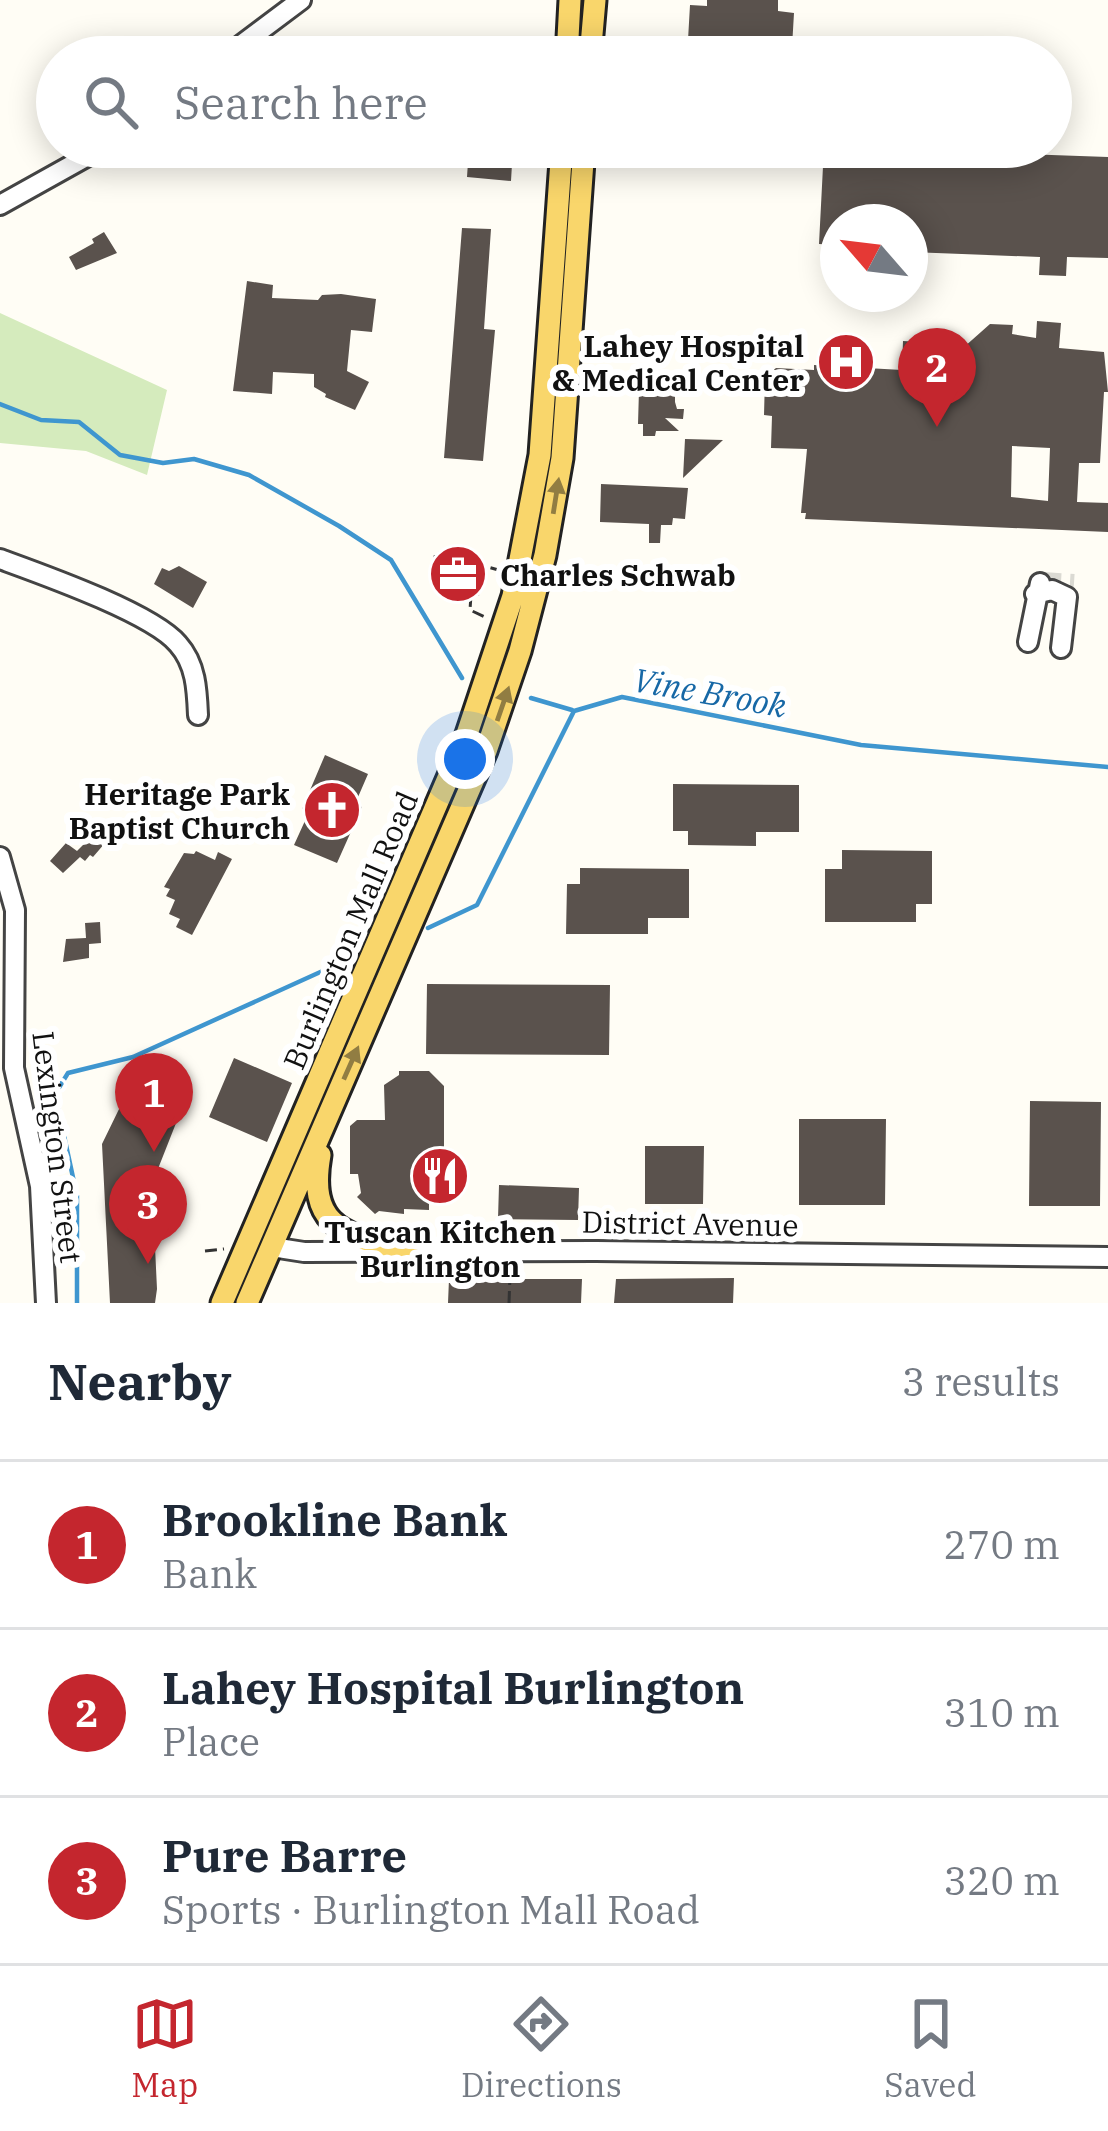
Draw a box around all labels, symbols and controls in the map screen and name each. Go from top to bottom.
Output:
search box [36,36,1072,168]
icon: search [78,69,144,135]
text: Search here [174,73,428,131]
north arrow [820,204,928,312]
place label: Lahey Hospital & Medical Center [552,326,804,399]
pin: 2 [898,328,976,427]
hospital icon: Lahey Hospital & Medical Center [815,331,877,393]
one-way arrow [547,476,566,514]
office icon: Charles Schwab [427,543,489,605]
place label: Charles Schwab [500,555,736,594]
water label: Vine Brook [630,657,790,727]
one-way arrow [495,686,513,722]
your location [435,729,495,789]
place label: Heritage Park Baptist Church [69,774,290,847]
church icon: Heritage Park Baptist Church [301,779,363,841]
street label: Burlington Mall Road [274,785,426,1075]
street label: Lexington Street [24,1029,92,1265]
one-way arrow [342,1045,362,1080]
pin: 1 [115,1053,193,1152]
restaurant icon: Tuscan Kitchen Burlington [409,1145,471,1207]
pin: 3 [109,1165,187,1264]
street label: District Avenue [581,1202,799,1244]
place label: Tuscan Kitchen Burlington [324,1212,556,1285]
text: Nearby [48,1348,232,1414]
text: 3 results [902,1356,1060,1407]
text: Brookline Bank [162,1490,507,1548]
text: 1 [75,1519,99,1570]
text: 270 m [944,1519,1060,1570]
text: Bank [162,1548,257,1599]
text: Lahey Hospital Burlington [162,1658,744,1716]
text: 2 [75,1687,99,1738]
text: 310 m [944,1687,1060,1738]
text: Place [162,1716,260,1767]
text: Pure Barre [162,1826,407,1884]
text: 3 [75,1855,99,1906]
text: 320 m [944,1855,1060,1906]
text: Sports · Burlington Mall Road [162,1884,700,1935]
tab: Map [131,1991,198,2106]
tab: Directions [461,1991,622,2106]
tab: Saved [884,1991,977,2106]

